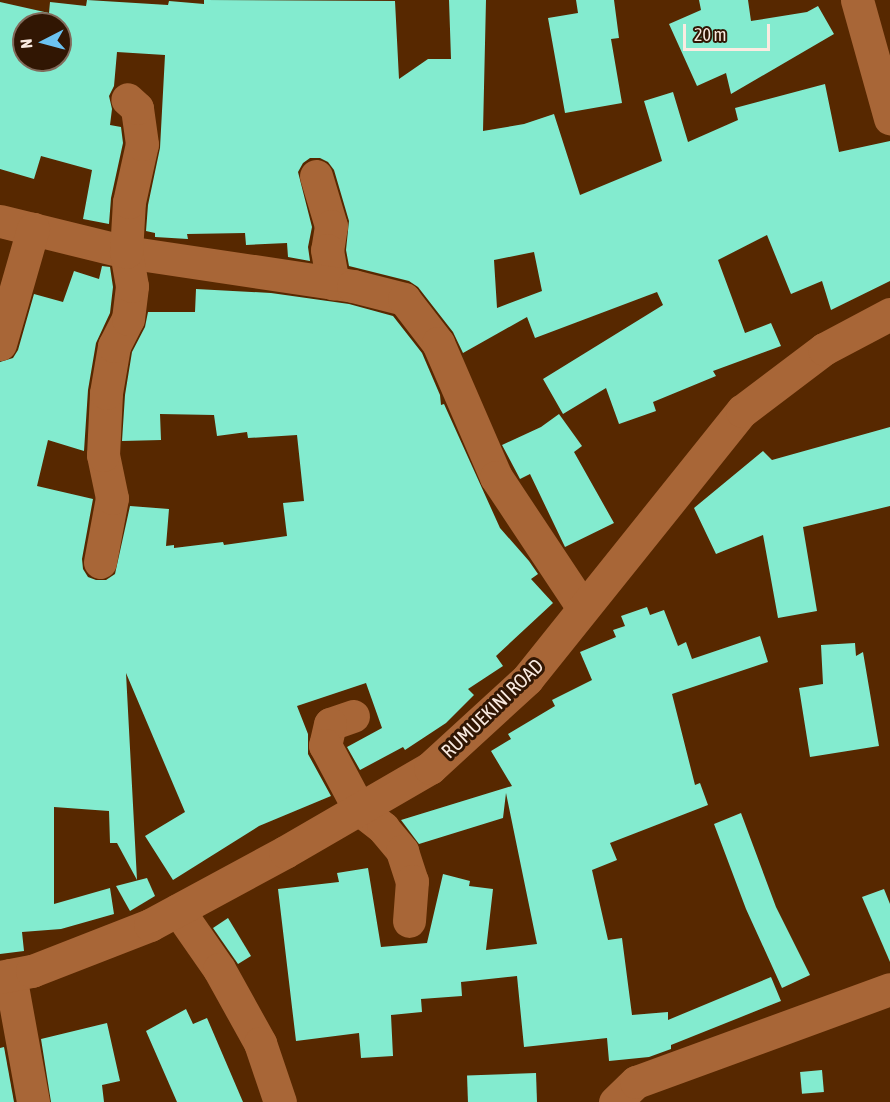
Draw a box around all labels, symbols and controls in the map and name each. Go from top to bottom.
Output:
north arrow [12,12,72,72]
scale bar [686,12,773,50]
text: 20 m [694,24,726,45]
text: N [17,38,36,49]
street label: RUMUEKINI ROAD [436,653,548,763]

